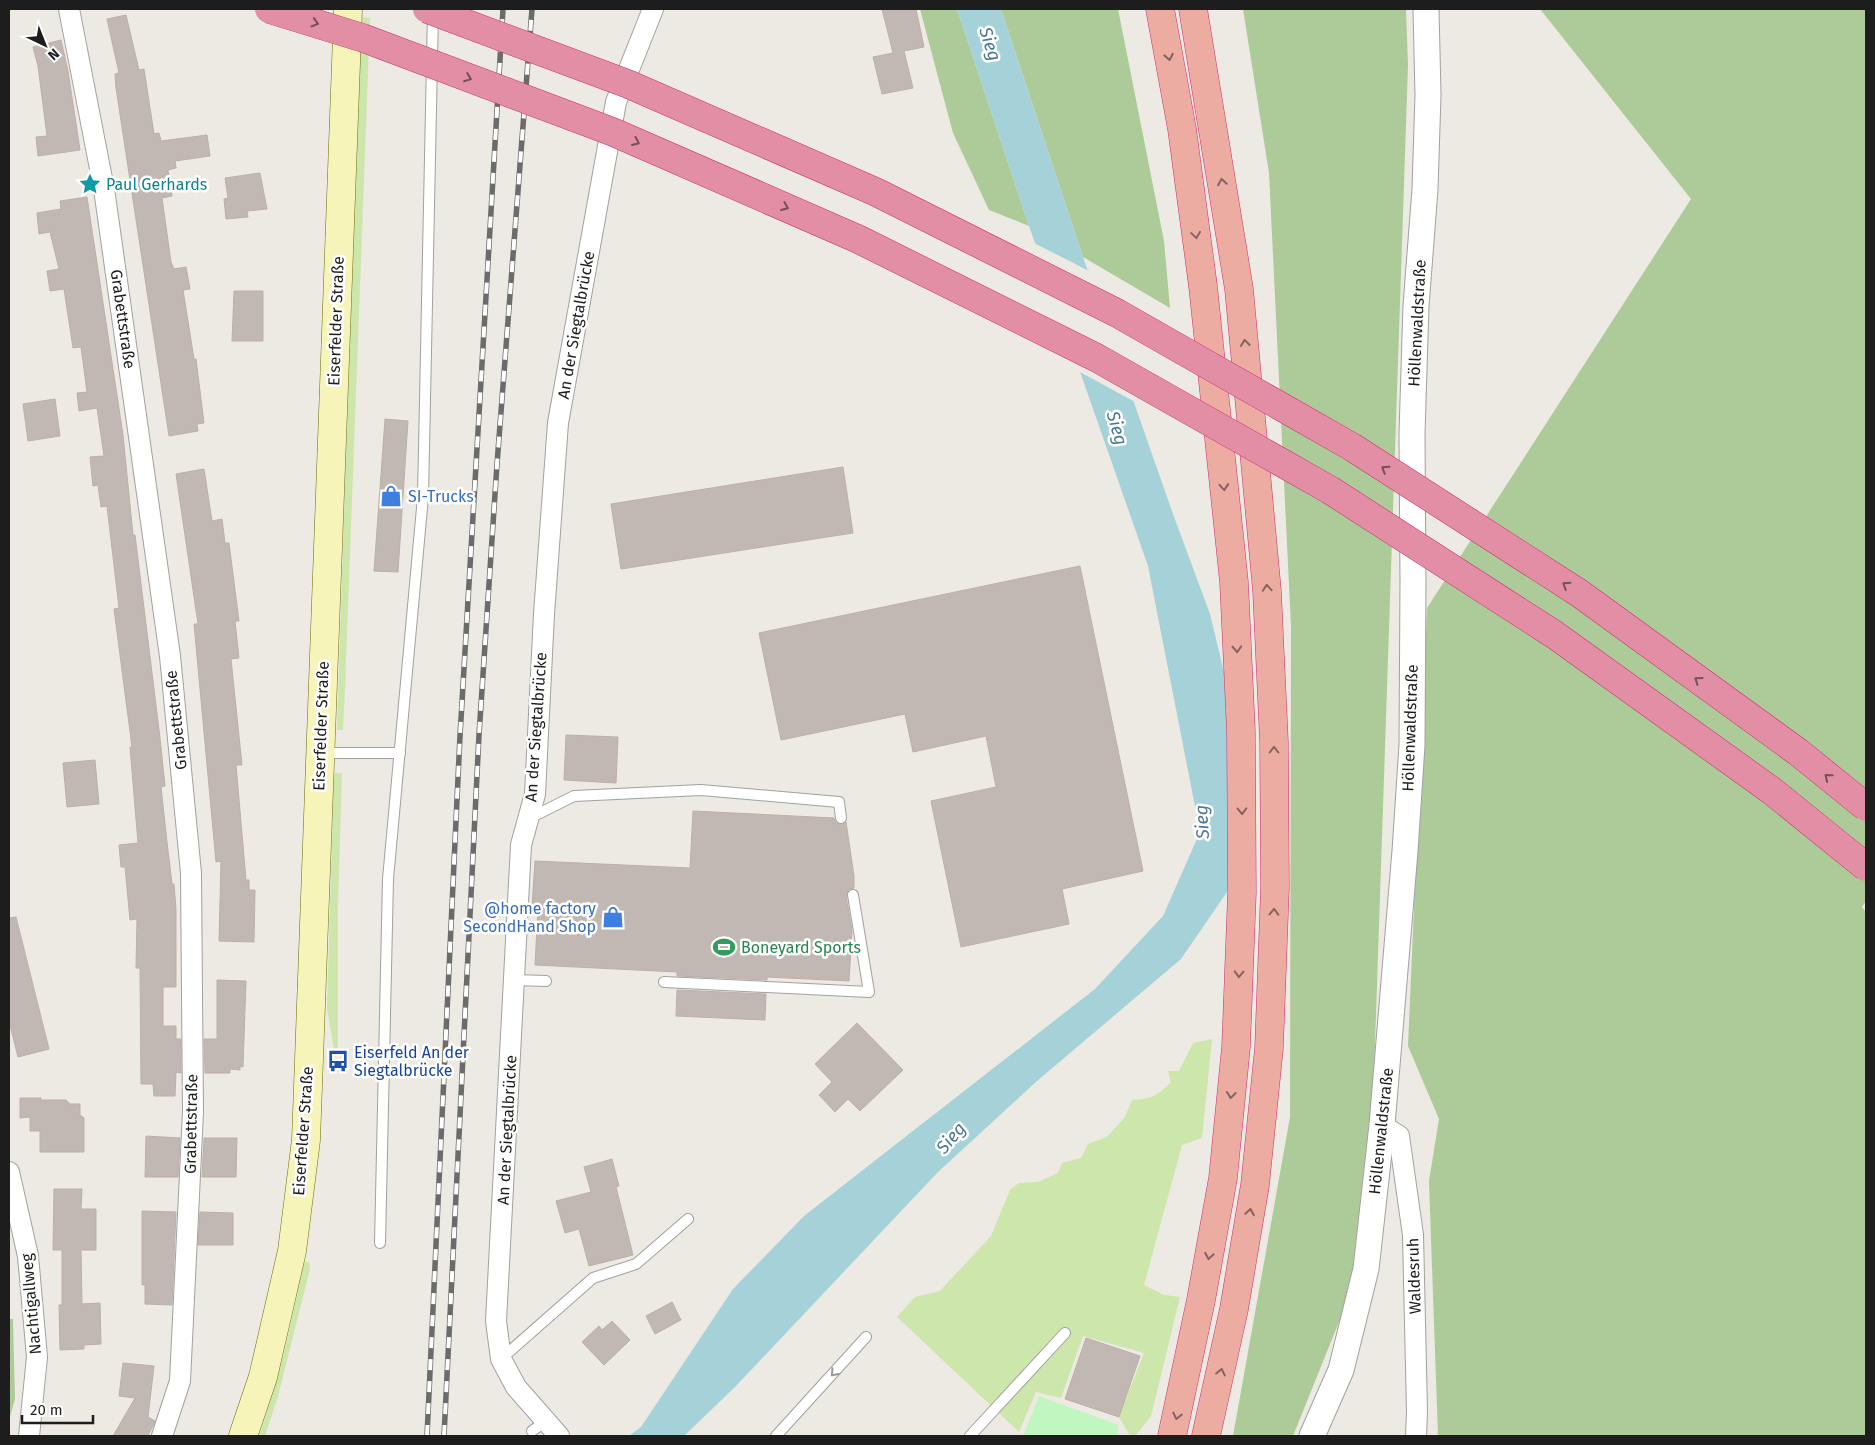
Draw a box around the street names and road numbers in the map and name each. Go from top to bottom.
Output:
street label: An der Siegtalbrücke [554,249,598,401]
street label: Eiserfelder Straße [324,256,348,386]
street label: Höllenwaldstraße [1404,259,1430,387]
street label: Grabettstraße [107,268,139,370]
street label: An der Siegtalbrücke [521,651,551,803]
street label: Eiserfelder Straße [309,661,333,791]
street label: Höllenwaldstraße [1398,664,1422,792]
street label: Grabettstraße [161,669,191,771]
street label: An der Siegtalbrücke [494,1055,520,1205]
street label: Eiserfelder Straße [289,1066,317,1196]
street label: Höllenwaldstraße [1365,1067,1397,1195]
street label: Grabettstraße [181,1074,201,1174]
street label: Waldesruh [1403,1237,1425,1315]
street label: Nachtigallweg [17,1252,45,1355]

